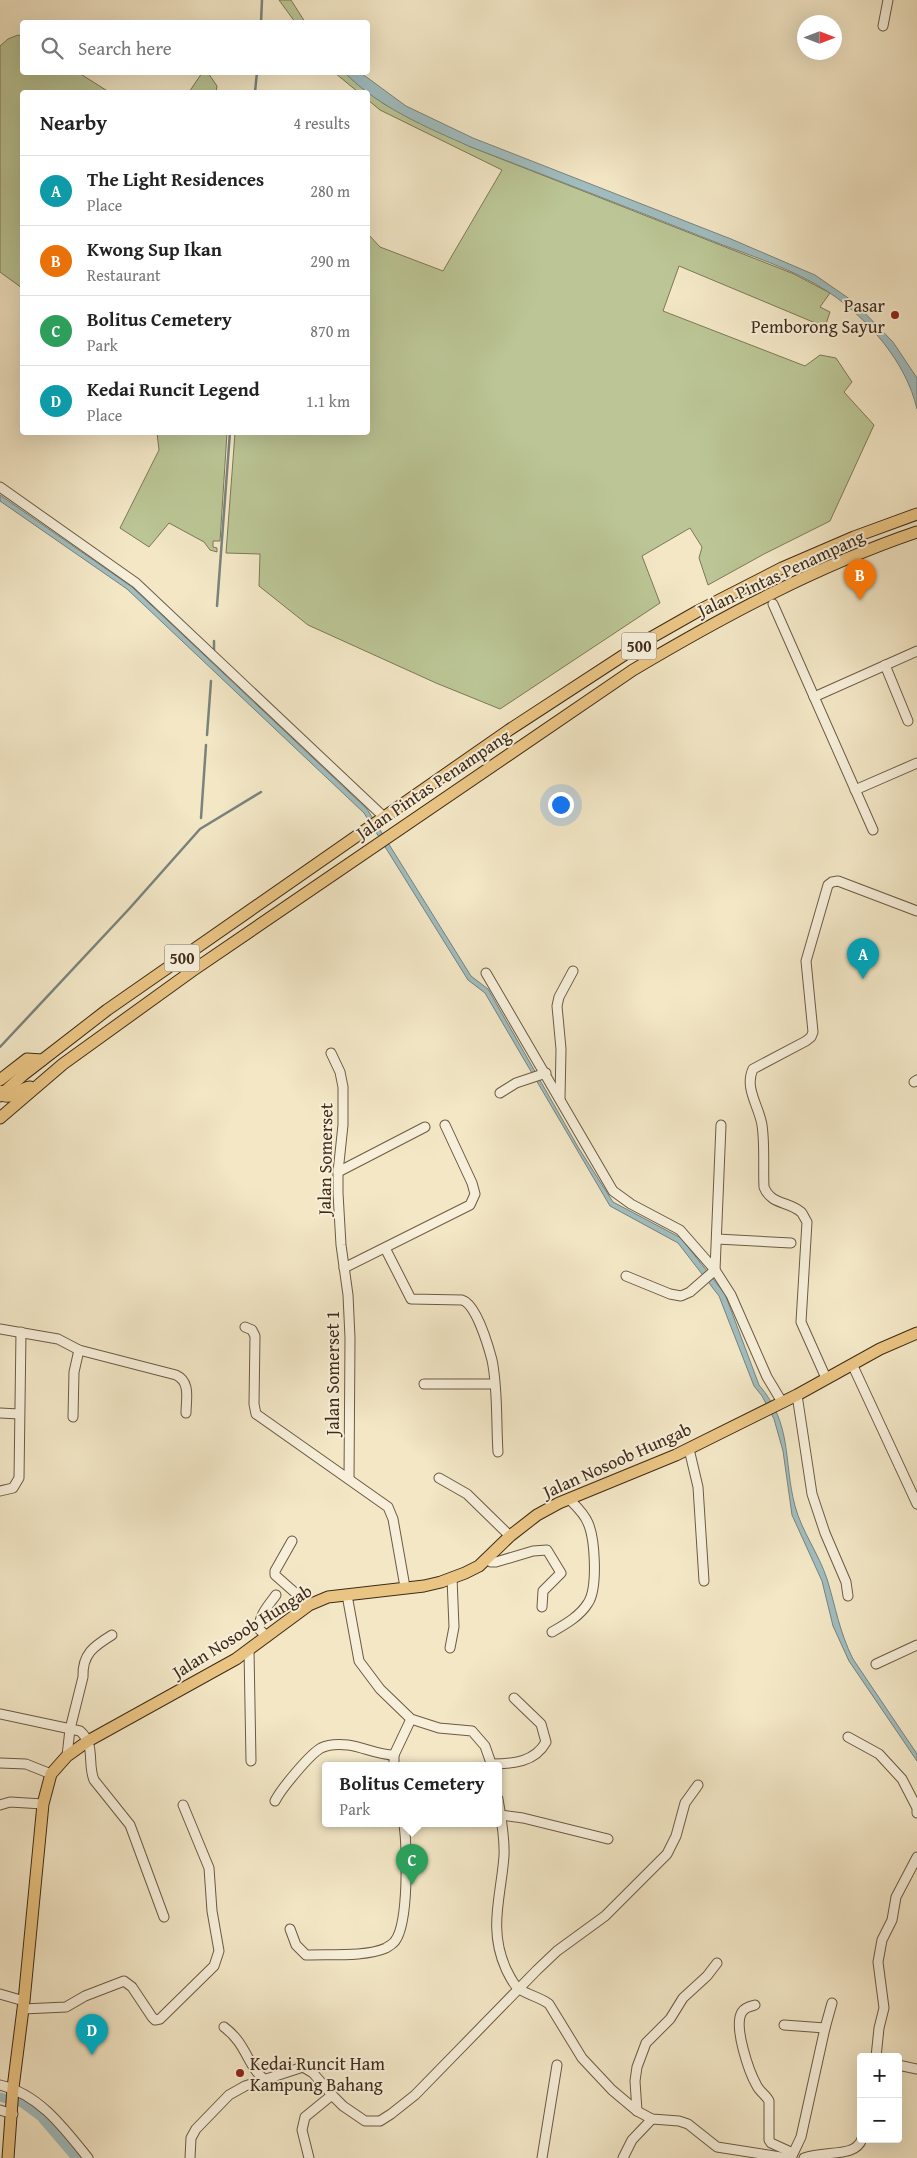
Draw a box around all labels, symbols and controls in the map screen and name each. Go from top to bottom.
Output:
north arrow [797,15,842,60]
search box [20,20,370,75]
icon: search [38,34,66,62]
text: Search here [78,34,172,62]
text: Nearby [40,107,107,138]
text: 4 results [293,111,350,135]
text: The Light Residences [87,165,264,193]
text: A [51,179,61,203]
text: 280 m [310,179,350,203]
text: Place [87,193,122,217]
text: Kwong Sup Ikan [87,235,222,263]
text: B [51,249,61,273]
text: 290 m [310,249,350,273]
text: Restaurant [87,263,161,287]
place label: Pasar Pemborong Sayur [751,292,886,340]
text: Bolitus Cemetery [87,305,232,333]
marker: Pasar Pemborong Sayur [889,309,901,321]
text: C [51,319,61,343]
text: 870 m [310,319,350,343]
text: Park [87,333,118,357]
text: Kedai Runcit Legend [87,375,260,403]
text: D [51,389,61,413]
text: 1.1 km [306,389,350,413]
text: Place [87,403,122,427]
street label: Jalan Pintas Penampang [691,522,869,624]
pin: B [844,559,876,600]
road number: 500 [622,632,656,659]
street label: Jalan Pintas Penampang [349,722,516,847]
your location [548,792,574,818]
pin: A [847,938,879,979]
road number: 500 [164,944,200,971]
street label: Jalan Somerset [310,1102,339,1217]
street label: Jalan Somerset 1 [319,1311,346,1437]
street label: Jalan Nosoob Hungab [537,1415,696,1506]
street label: Jalan Nosoob Hungab [165,1577,317,1686]
popup [322,1762,502,1827]
text: Bolitus Cemetery [340,1769,484,1797]
text: Park [340,1797,371,1821]
pin: C [396,1844,428,1885]
pin: D [76,2014,108,2055]
place label: Kedai Runcit Ham Kampung Bahang [250,2050,385,2098]
map controls [857,2053,902,2143]
button: + [857,2053,902,2098]
marker: Kedai Runcit Ham Kampung Bahang [234,2067,246,2079]
button: − [857,2098,902,2143]

